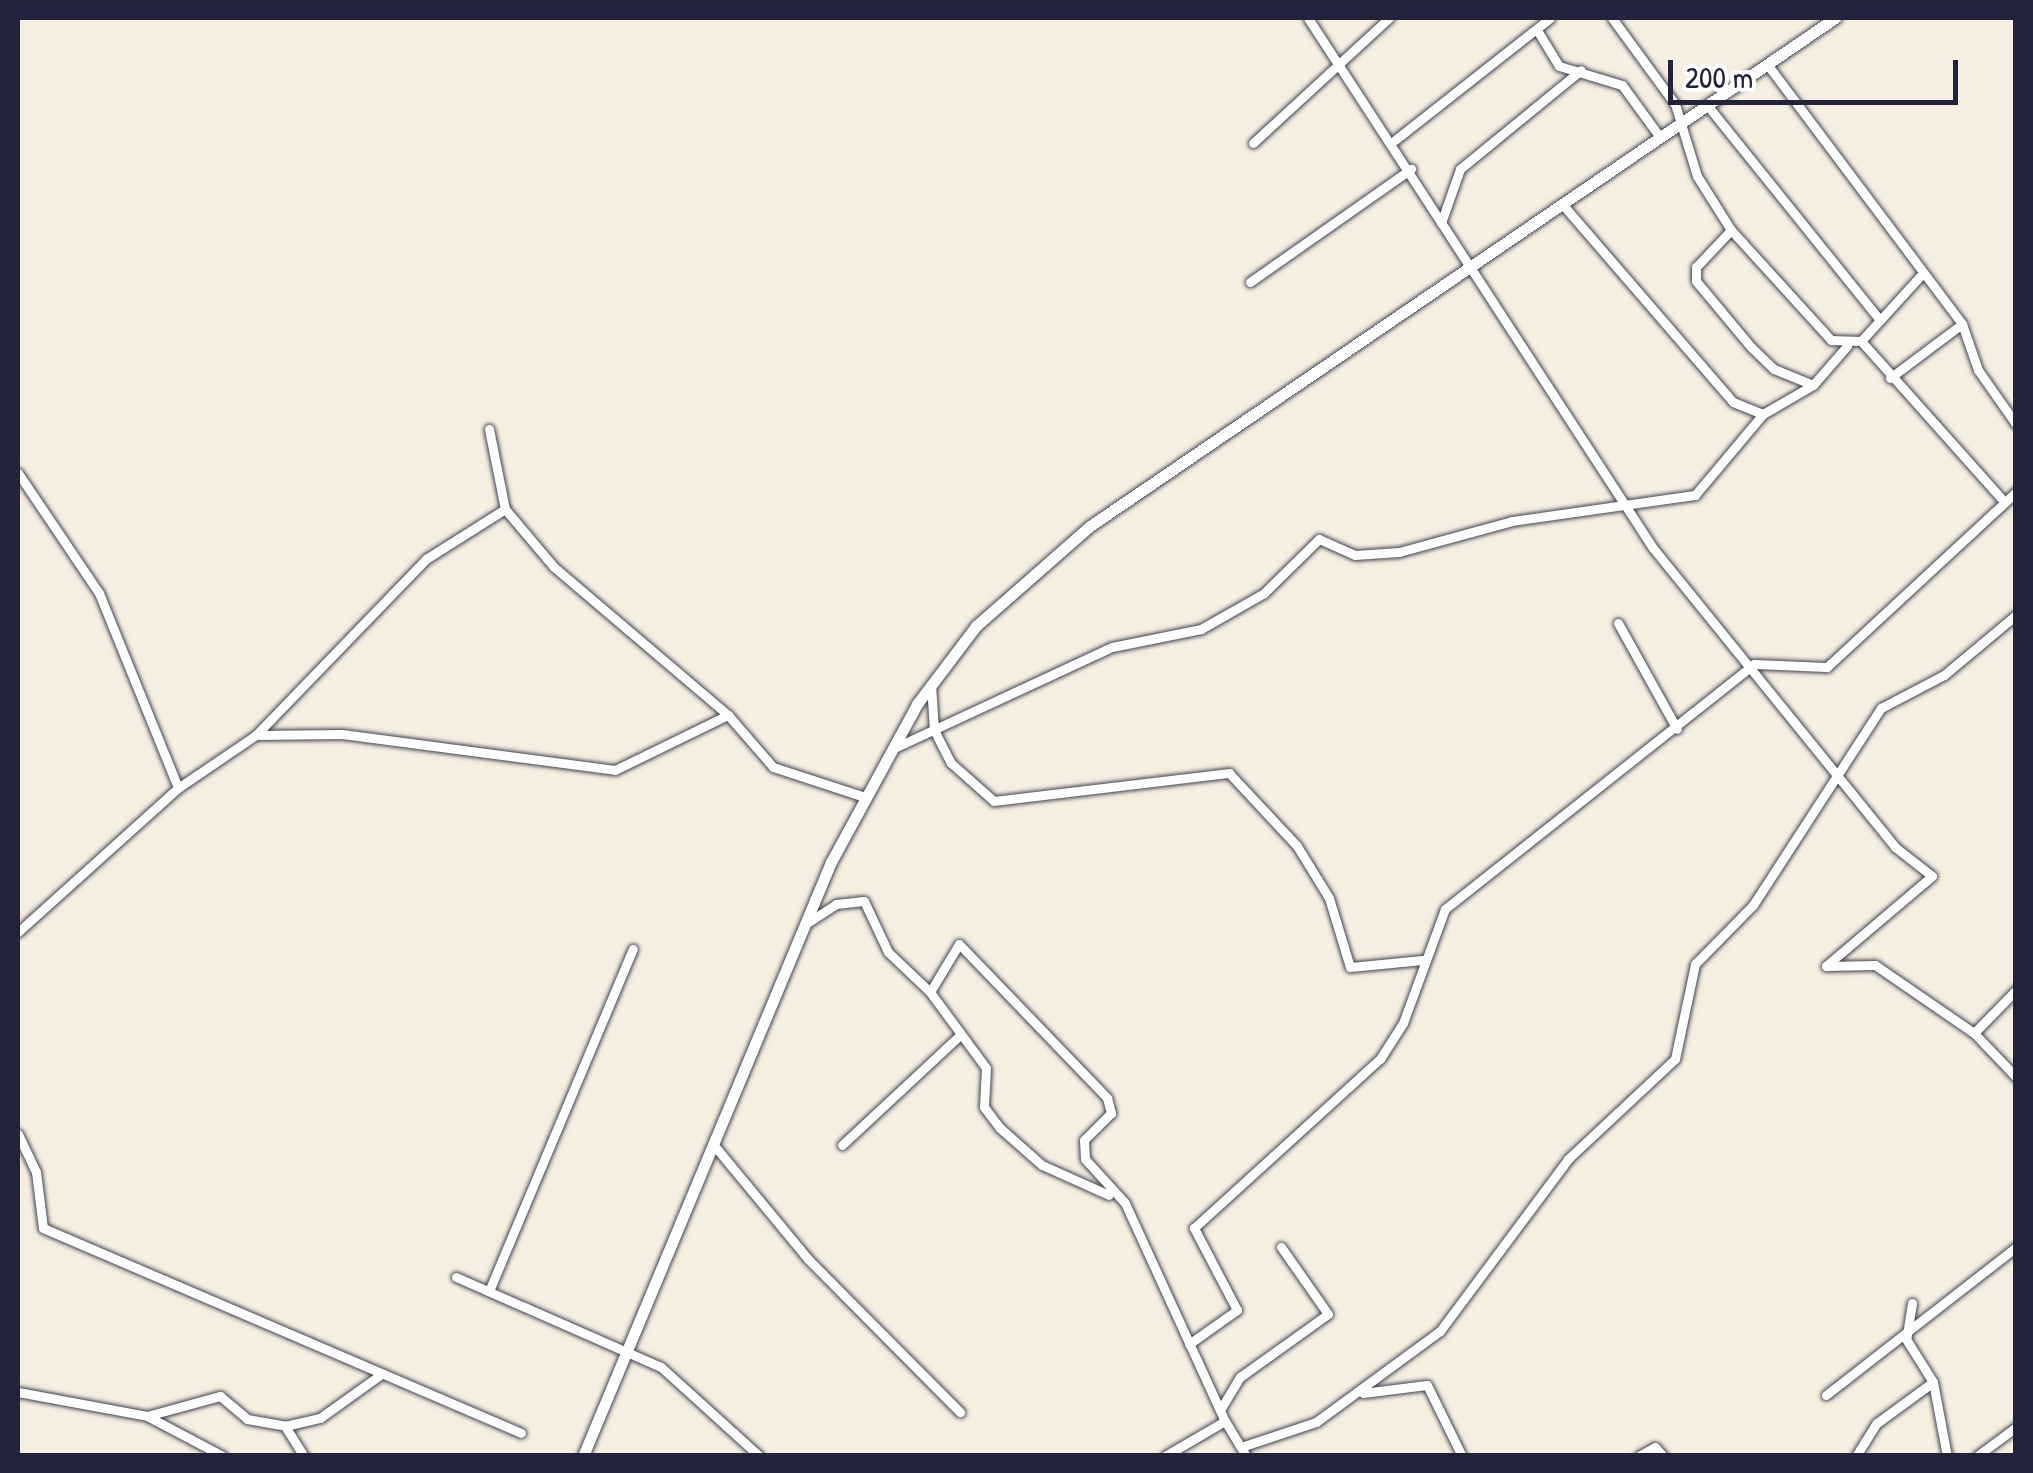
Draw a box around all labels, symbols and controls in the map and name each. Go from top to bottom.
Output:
scale bar [1673,40,1963,102]
text: 200 m [1685,57,1753,97]

